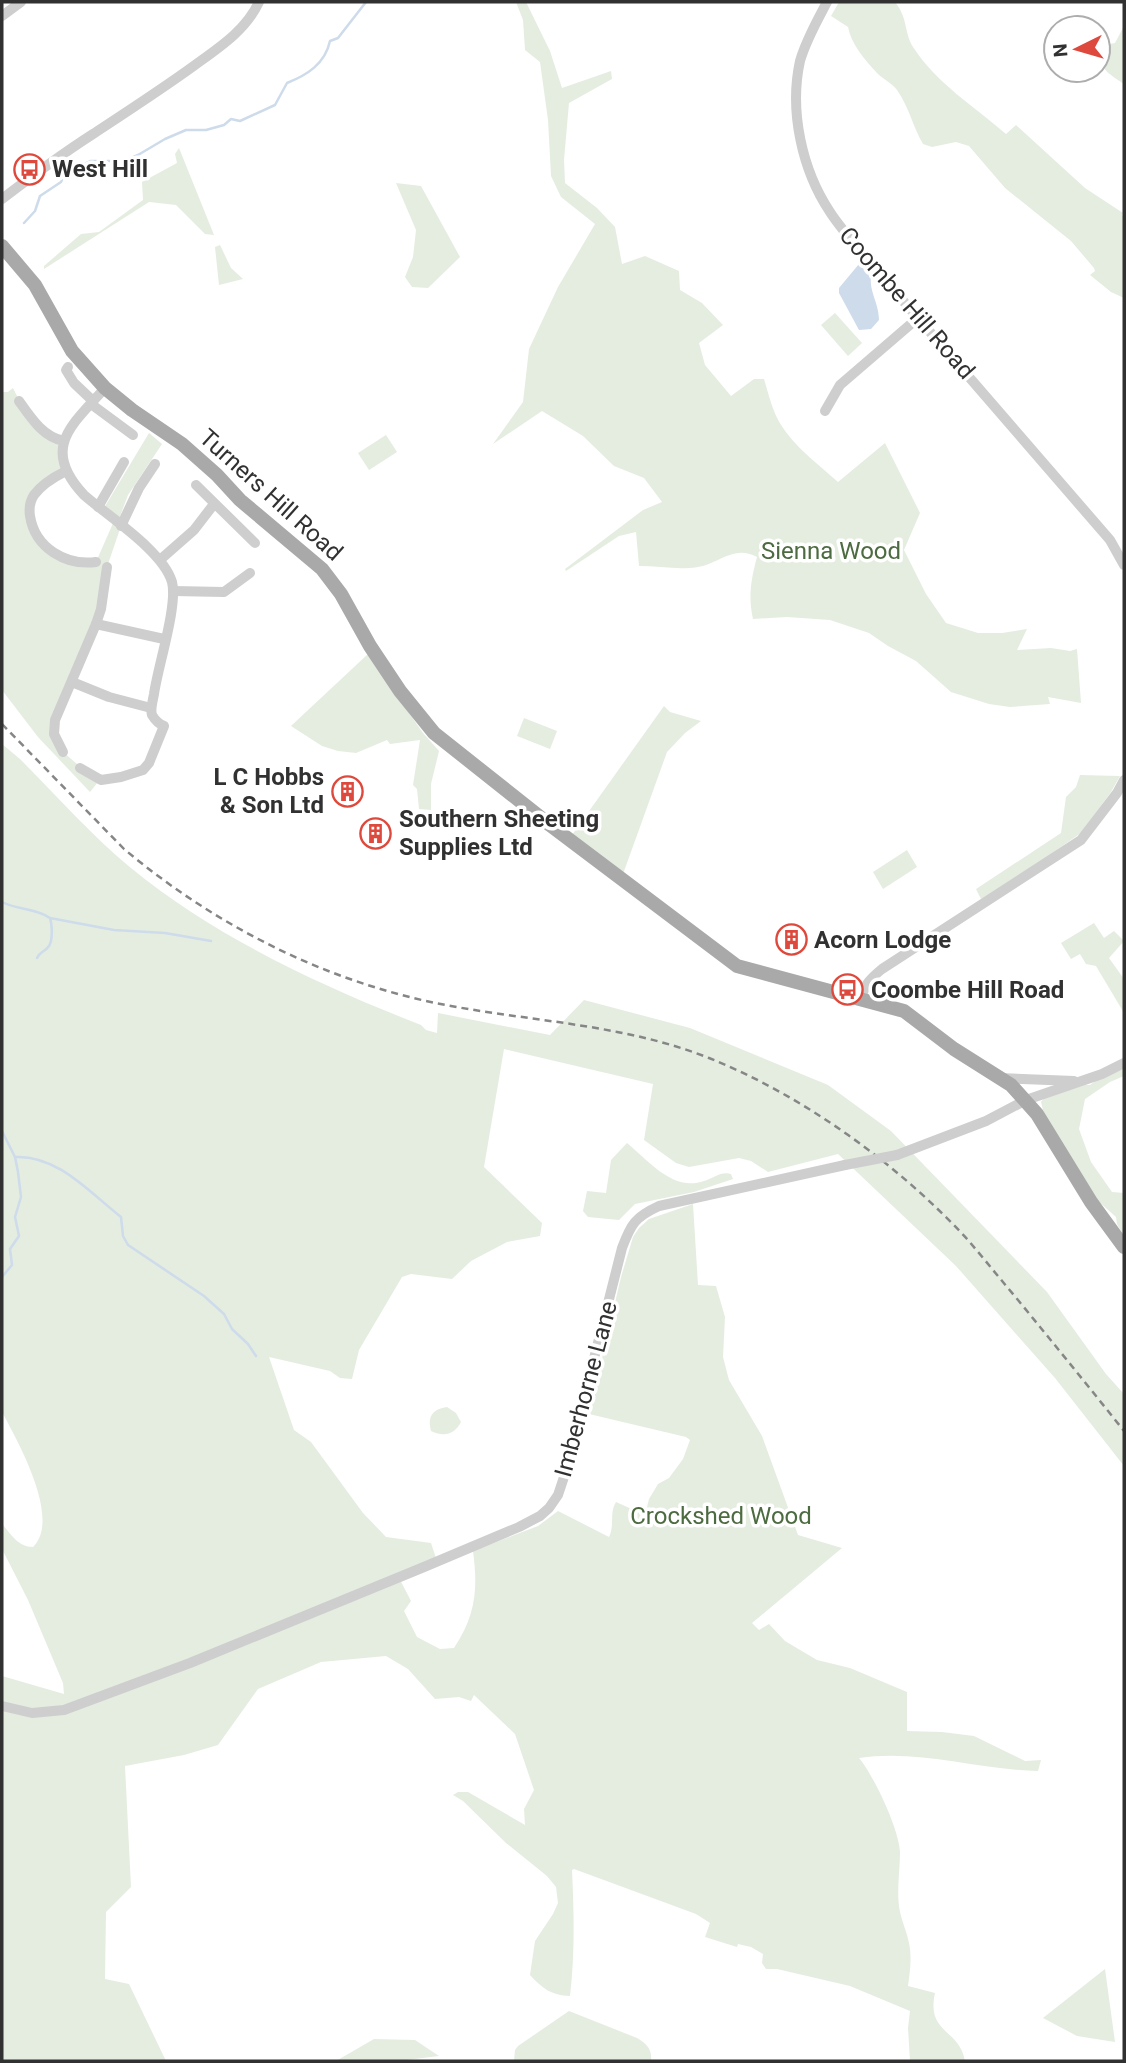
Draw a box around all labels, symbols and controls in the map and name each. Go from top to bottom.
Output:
north arrow [1042,14,1112,84]
text: N [1049,43,1073,58]
bus stop icon: West Hill [12,152,46,186]
place label: West Hill [52,155,148,183]
street label: Coombe Hill Road [833,221,981,385]
street label: Turners Hill Road [194,423,348,567]
park label: Sienna Wood [761,537,901,565]
place label: L C Hobbs & Son Ltd [214,763,324,819]
building icon: L C Hobbs & Son Ltd [330,774,364,808]
place label: Southern Sheeting Supplies Ltd [399,805,599,861]
building icon: Southern Sheeting Supplies Ltd [359,816,393,850]
building icon: Acorn Lodge [774,923,808,957]
place label: Acorn Lodge [814,926,951,954]
bus stop icon: Coombe Hill Road [831,973,865,1007]
place label: Coombe Hill Road [871,976,1064,1004]
street label: Imberhorne Lane [549,1298,623,1480]
park label: Crockshed Wood [630,1502,812,1530]

